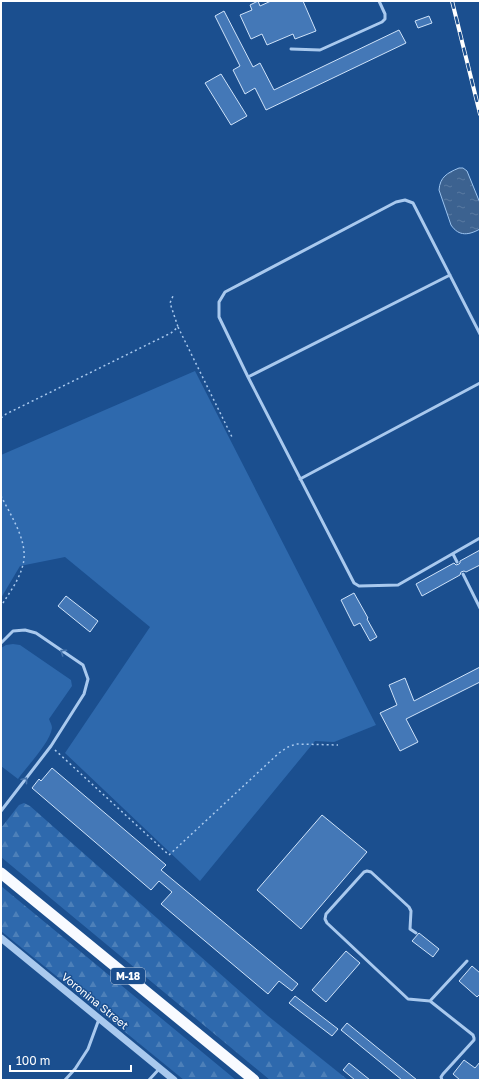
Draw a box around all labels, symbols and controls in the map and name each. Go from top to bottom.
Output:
one-way arrow [60,649,67,657]
one-way arrow [20,778,27,785]
road number: М-18 [111,968,145,984]
street label: Voronina Street [59,970,131,1031]
scale bar [10,1047,131,1073]
text: 100 m [16,1053,50,1068]

